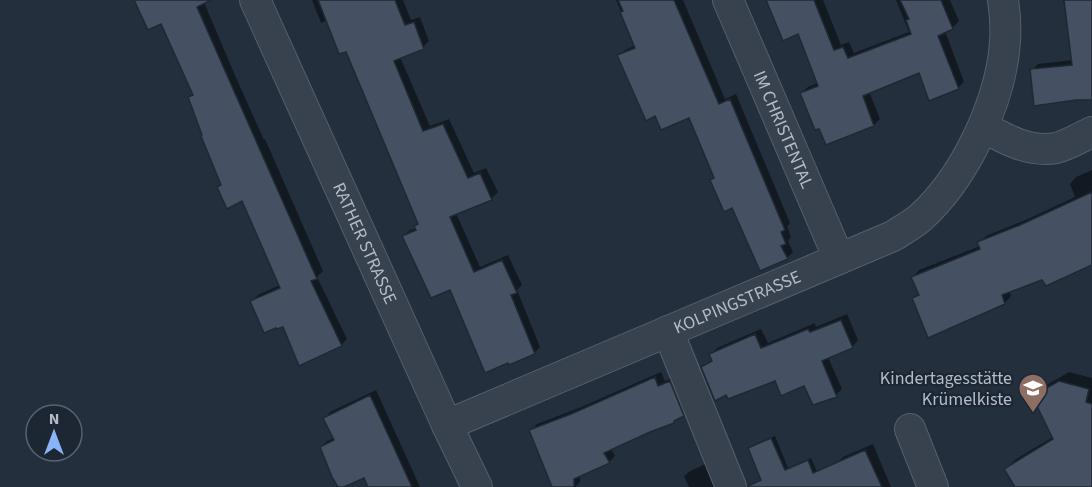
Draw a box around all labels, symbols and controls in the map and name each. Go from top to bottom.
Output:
street label: IM CHRISTENTAL [747,67,819,193]
street label: RATHER STRASSE [326,179,403,308]
street label: KOLPINGSTRASSE [670,265,805,341]
place label: Kindertagesstätte Krümelkiste [880,366,1012,412]
school or university icon: Kindertagesstätte Krümelkiste [1017,372,1049,414]
north arrow [24,403,84,463]
text: N [49,408,59,430]

